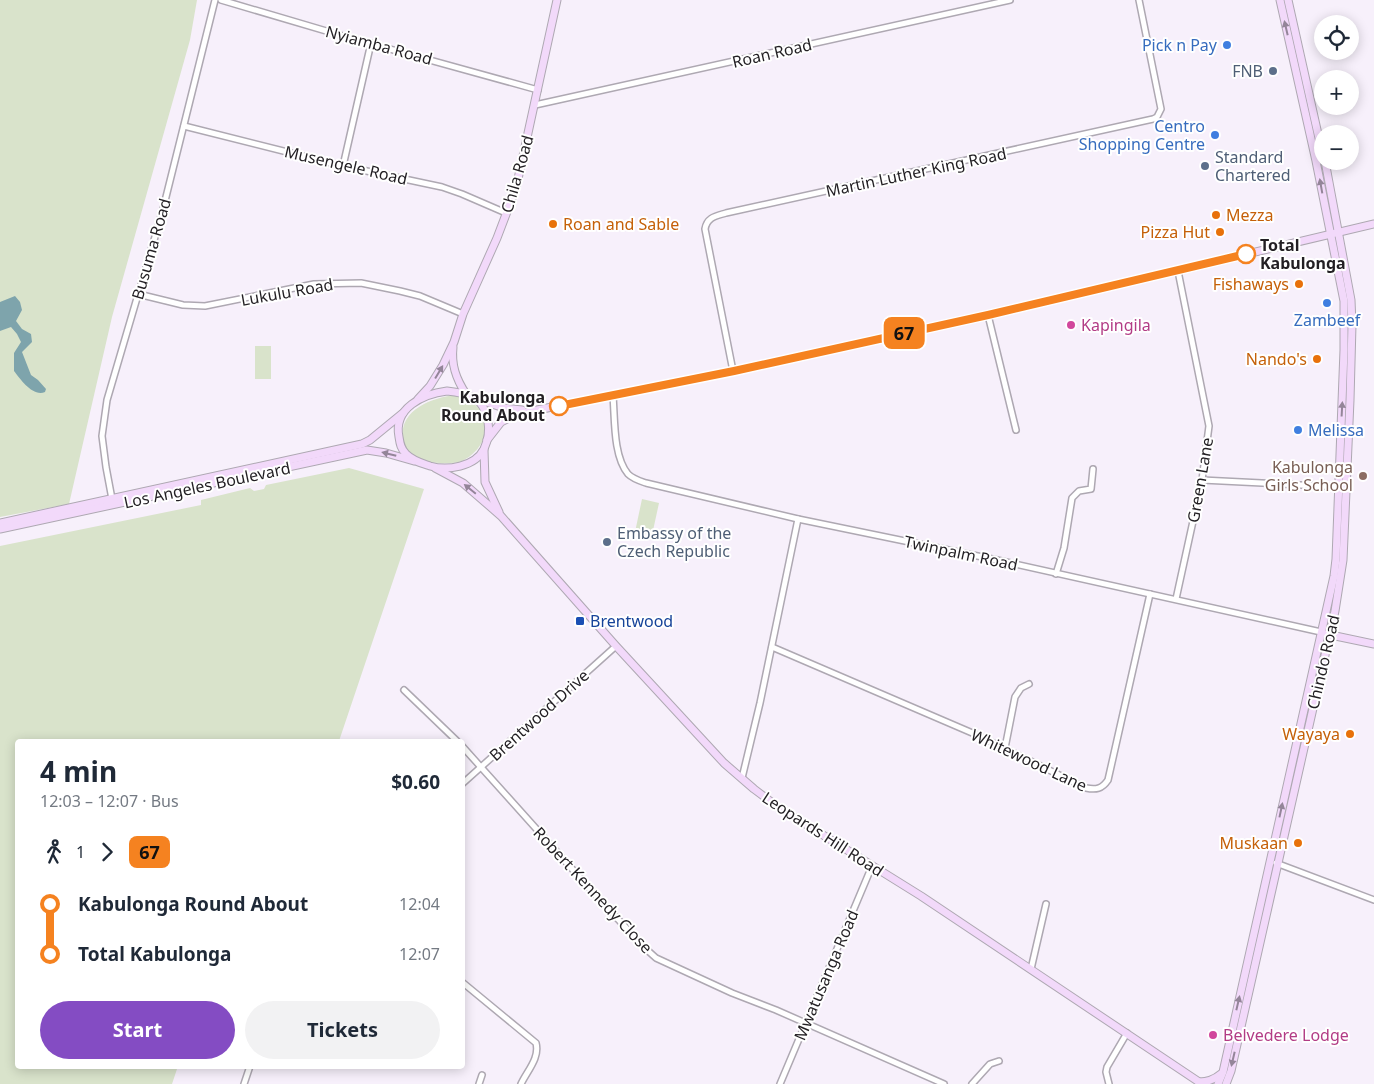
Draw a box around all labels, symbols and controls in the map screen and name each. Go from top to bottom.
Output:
map controls [1314,15,1359,170]
button: locate [1314,15,1359,60]
street label: Nyiamba Road [323,20,435,70]
one-way arrow [1282,20,1290,35]
street label: Roan Road [730,33,814,73]
place label: Pick n Pay [1142,34,1218,56]
marker: Pick n Pay [1221,39,1233,51]
place label: FNB [1232,60,1263,82]
marker: FNB [1267,65,1279,77]
button: + [1314,70,1359,115]
place label: Centro Shopping Centre [1079,115,1205,155]
button: − [1314,125,1359,170]
marker: Centro Shopping Centre [1209,129,1221,141]
street label: Chila Road [495,133,539,215]
street label: Musengele Road [282,140,410,190]
street label: Martin Luther King Road [824,142,1008,202]
place label: Standard Chartered [1215,146,1291,186]
marker: Standard Chartered [1199,160,1211,172]
one-way arrow [1316,178,1324,194]
street label: Busuma Road [126,196,176,302]
place label: Mezza [1226,204,1273,226]
marker: Mezza [1210,209,1222,221]
place label: Roan and Sable [563,213,679,235]
marker: Roan and Sable [547,218,559,230]
place label: Pizza Hut [1140,221,1210,243]
marker: Pizza Hut [1214,226,1226,238]
place label: Total Kabulonga [1260,234,1346,274]
marker: Total Kabulonga [1236,244,1256,264]
street label: Lukulu Road [239,273,335,311]
place label: Fishaways [1213,273,1289,295]
marker: Fishaways [1293,278,1305,290]
marker: Zambeef [1321,297,1333,309]
place label: Zambeef [1294,309,1362,331]
place label: Kapingila [1081,314,1151,336]
line badge: 67 [882,317,926,349]
marker: Kapingila [1065,319,1077,331]
text: 67 [894,321,914,345]
place label: Nando's [1246,348,1307,370]
marker: Nando's [1311,353,1323,365]
one-way arrow [434,365,443,378]
place label: Kabulonga Round About [441,386,545,426]
marker: Kabulonga Round About [549,396,569,416]
one-way arrow [1339,401,1347,417]
place label: Melissa [1308,419,1364,441]
marker: Melissa [1292,424,1304,436]
street label: Green Lane [1182,436,1218,524]
one-way arrow [382,450,397,458]
place label: Kabulonga Girls School [1265,456,1353,496]
street label: Los Angeles Boulevard [122,457,292,513]
marker: Kabulonga Girls School [1357,470,1369,482]
one-way arrow [464,483,477,494]
place label: Embassy of the Czech Republic [617,522,731,562]
street label: Twinpalm Road [902,530,1020,576]
marker: Embassy of the Czech Republic [601,536,613,548]
place label: Brentwood [590,610,673,632]
street label: Chindo Road [1301,613,1345,711]
marker: Brentwood [574,615,586,627]
street label: Brentwood Drive [484,664,594,766]
street label: Whitewood Lane [967,723,1091,797]
place label: Wayaya [1282,723,1340,745]
marker: Wayaya [1344,728,1356,740]
text: 4 min [40,752,117,790]
text: $0.60 [391,769,440,795]
street label: Leopards Hill Road [758,786,888,882]
text: 12:03 – 12:07 · Bus [40,790,179,812]
one-way arrow [1278,802,1286,818]
street label: Robert Kennedy Close [529,822,657,958]
place label: Muskaan [1220,832,1288,854]
marker: Muskaan [1292,837,1304,849]
icon: walk [40,838,68,866]
icon: forward [93,838,121,866]
text: 67 [139,840,160,864]
text: 1 [76,841,85,863]
text: Kabulonga Round About [78,891,308,917]
text: 12:04 [399,893,440,915]
street label: Mwatusanga Road [789,906,863,1044]
text: Total Kabulonga [78,941,231,967]
text: 12:07 [399,943,440,965]
one-way arrow [1234,995,1242,1010]
button: Start [40,1001,235,1059]
button: Tickets [245,1001,440,1059]
place label: Belvedere Lodge [1223,1024,1349,1046]
marker: Belvedere Lodge [1207,1029,1219,1041]
one-way arrow [1229,1052,1237,1067]

